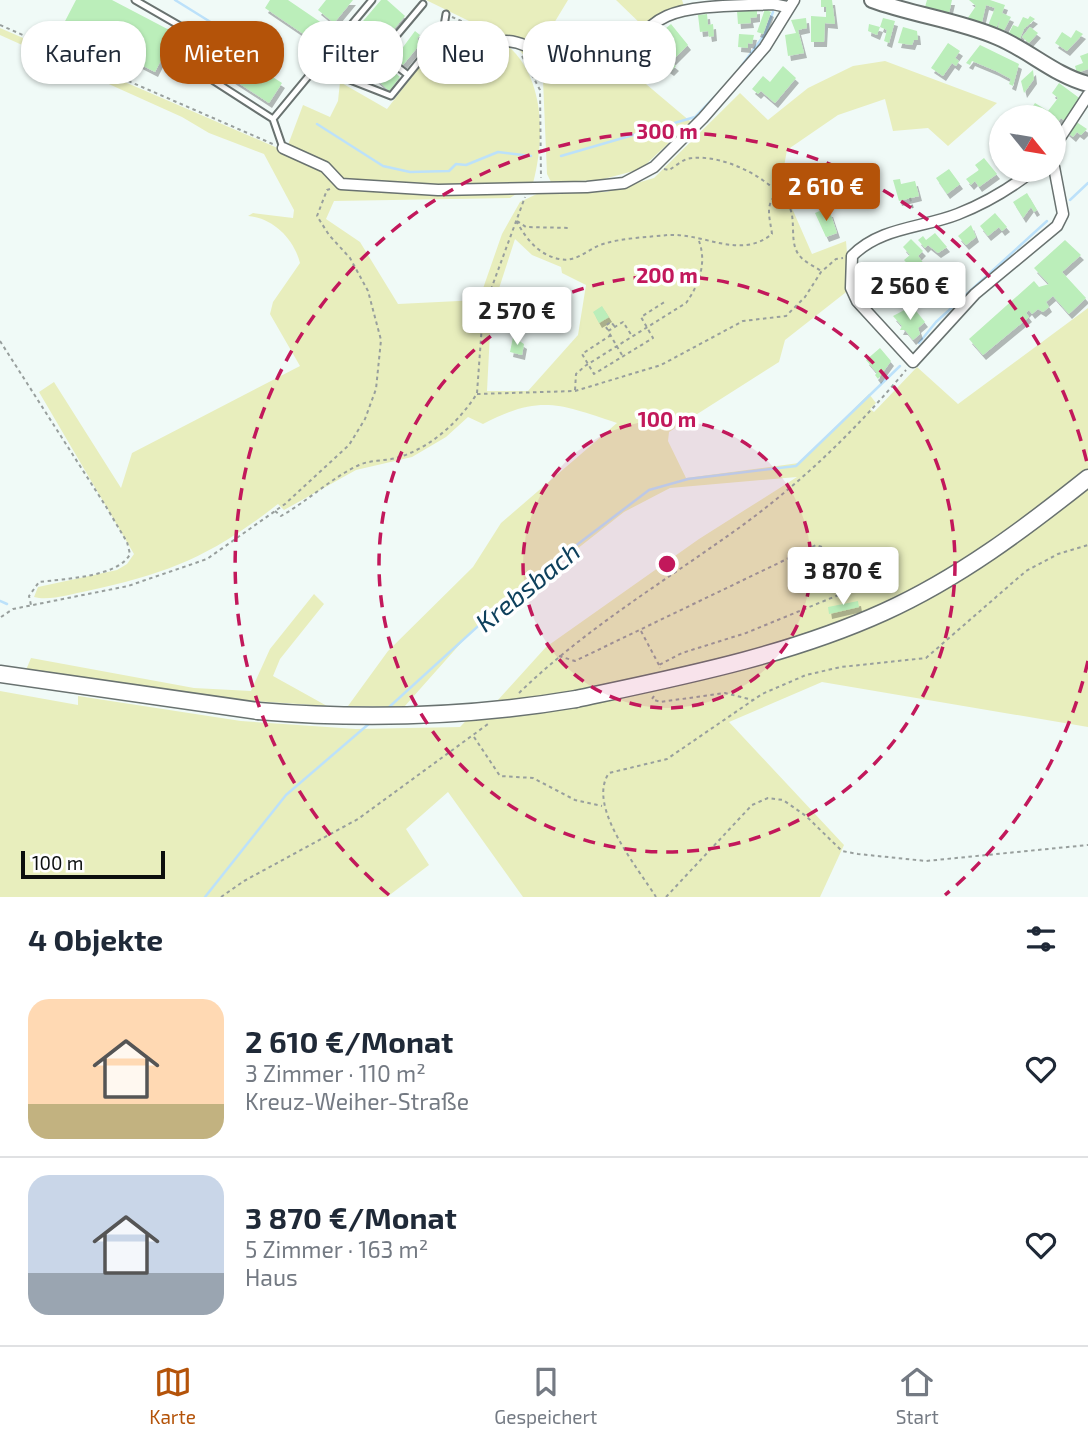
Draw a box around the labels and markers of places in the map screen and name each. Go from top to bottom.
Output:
pin: 2 610 € [761,164,891,223]
pin: 2 560 € [845,262,975,322]
pin: 2 570 € [452,288,582,347]
pin: 3 870 € [778,548,908,607]
centre of rings [655,552,679,576]

